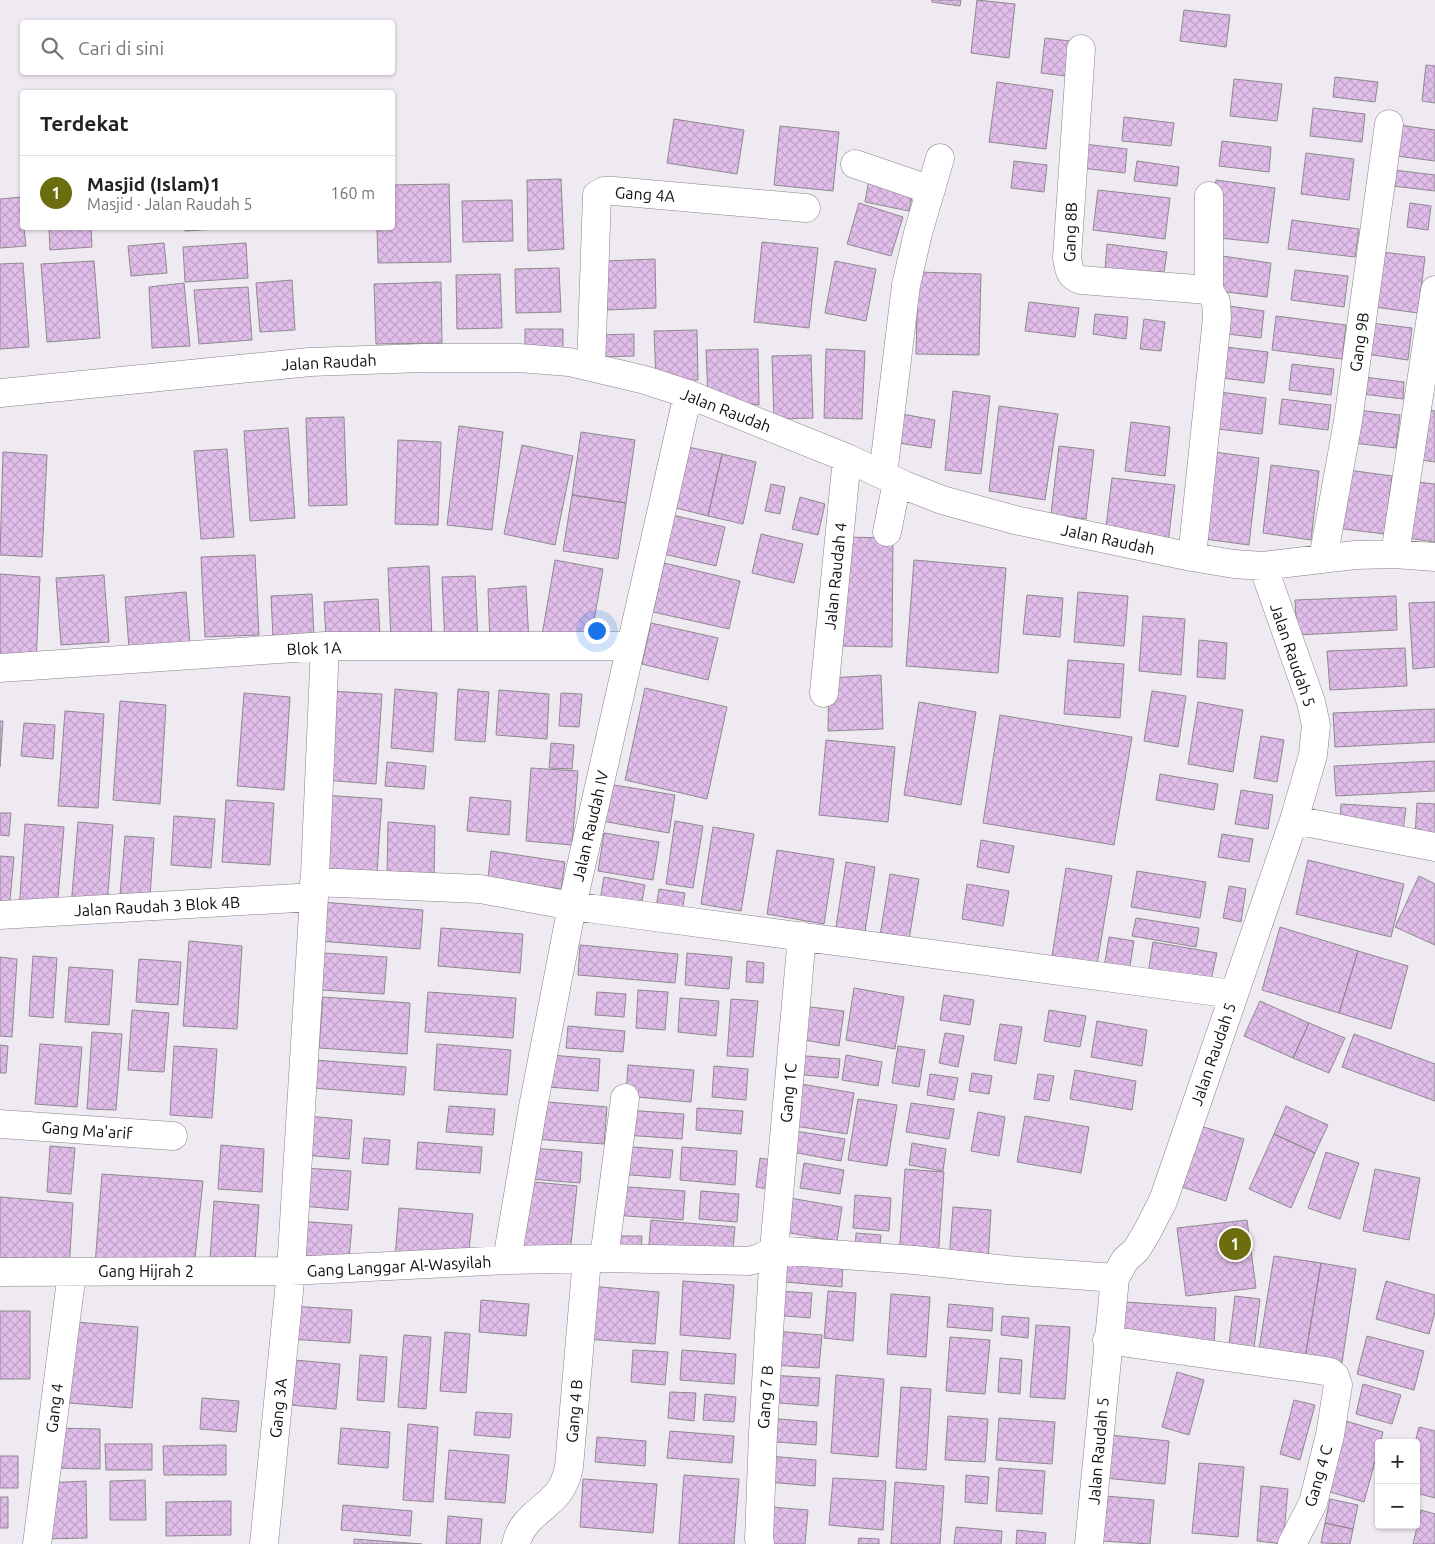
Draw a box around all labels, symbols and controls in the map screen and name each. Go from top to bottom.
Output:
search box [20,20,395,75]
icon: search [38,34,66,62]
text: Cari di sini [78,37,164,59]
text: Terdekat [40,111,128,135]
text: Masjid (Islam)1 [87,173,221,195]
street label: Gang 4A [614,183,676,205]
text: 1 [51,184,61,202]
text: 160 m [330,184,375,202]
text: Masjid · Jalan Raudah 5 [87,195,253,213]
street label: Gang 8B [1060,202,1080,262]
street label: Gang 9B [1346,311,1372,373]
street label: Jalan Raudah [281,351,377,373]
street label: Jalan Raudah [678,385,774,435]
street label: Jalan Raudah [1059,520,1157,558]
street label: Jalan Raudah 4 [820,521,850,631]
street label: Jalan Raudah 5 [1267,601,1319,709]
your location [584,618,610,644]
street label: Blok 1A [286,638,342,658]
street label: Jalan Raudah IV [568,769,612,883]
street label: Jalan Raudah 3 Blok 4B [73,893,241,919]
street label: Jalan Raudah 5 [1187,1000,1239,1108]
street label: Gang 1C [776,1062,800,1124]
street label: Gang Ma'arif [41,1118,134,1142]
pin: 1 [1219,1225,1251,1263]
street label: Gang Langgar Al-Wasyilah [306,1252,492,1280]
street label: Gang Hijrah 2 [98,1262,194,1280]
street label: Gang 7 B [754,1365,776,1429]
street label: Gang 3A [266,1377,290,1439]
street label: Gang 4 B [562,1378,586,1444]
street label: Gang 4 [42,1382,66,1434]
street label: Jalan Raudah 5 [1084,1396,1112,1506]
map controls [1375,1439,1420,1529]
button: + [1375,1439,1420,1484]
street label: Gang 4 C [1301,1443,1335,1509]
button: − [1375,1484,1420,1529]

